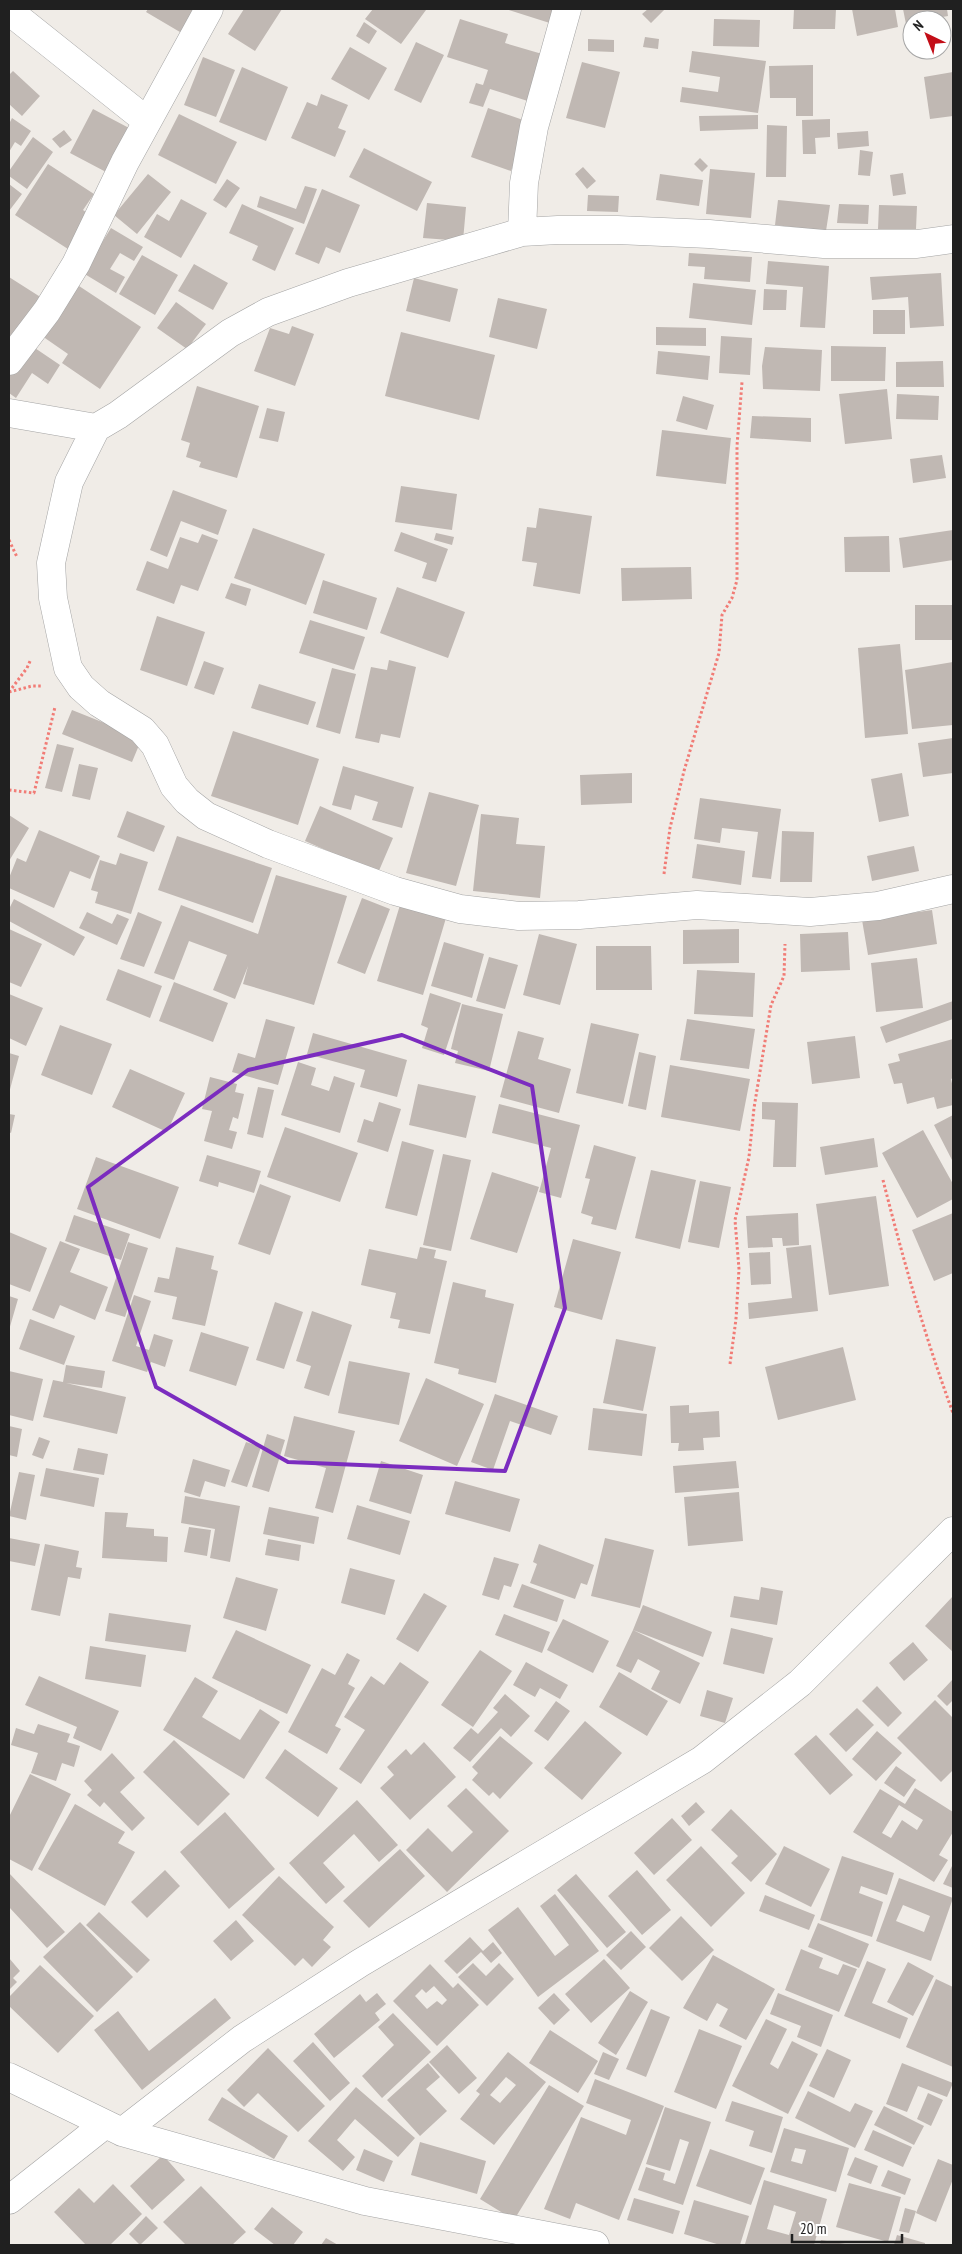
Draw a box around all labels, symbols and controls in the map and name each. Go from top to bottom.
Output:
north arrow [902,10,952,60]
text: N [909,16,927,35]
scale bar [792,2212,902,2244]
text: 20 m [800,2219,826,2238]

